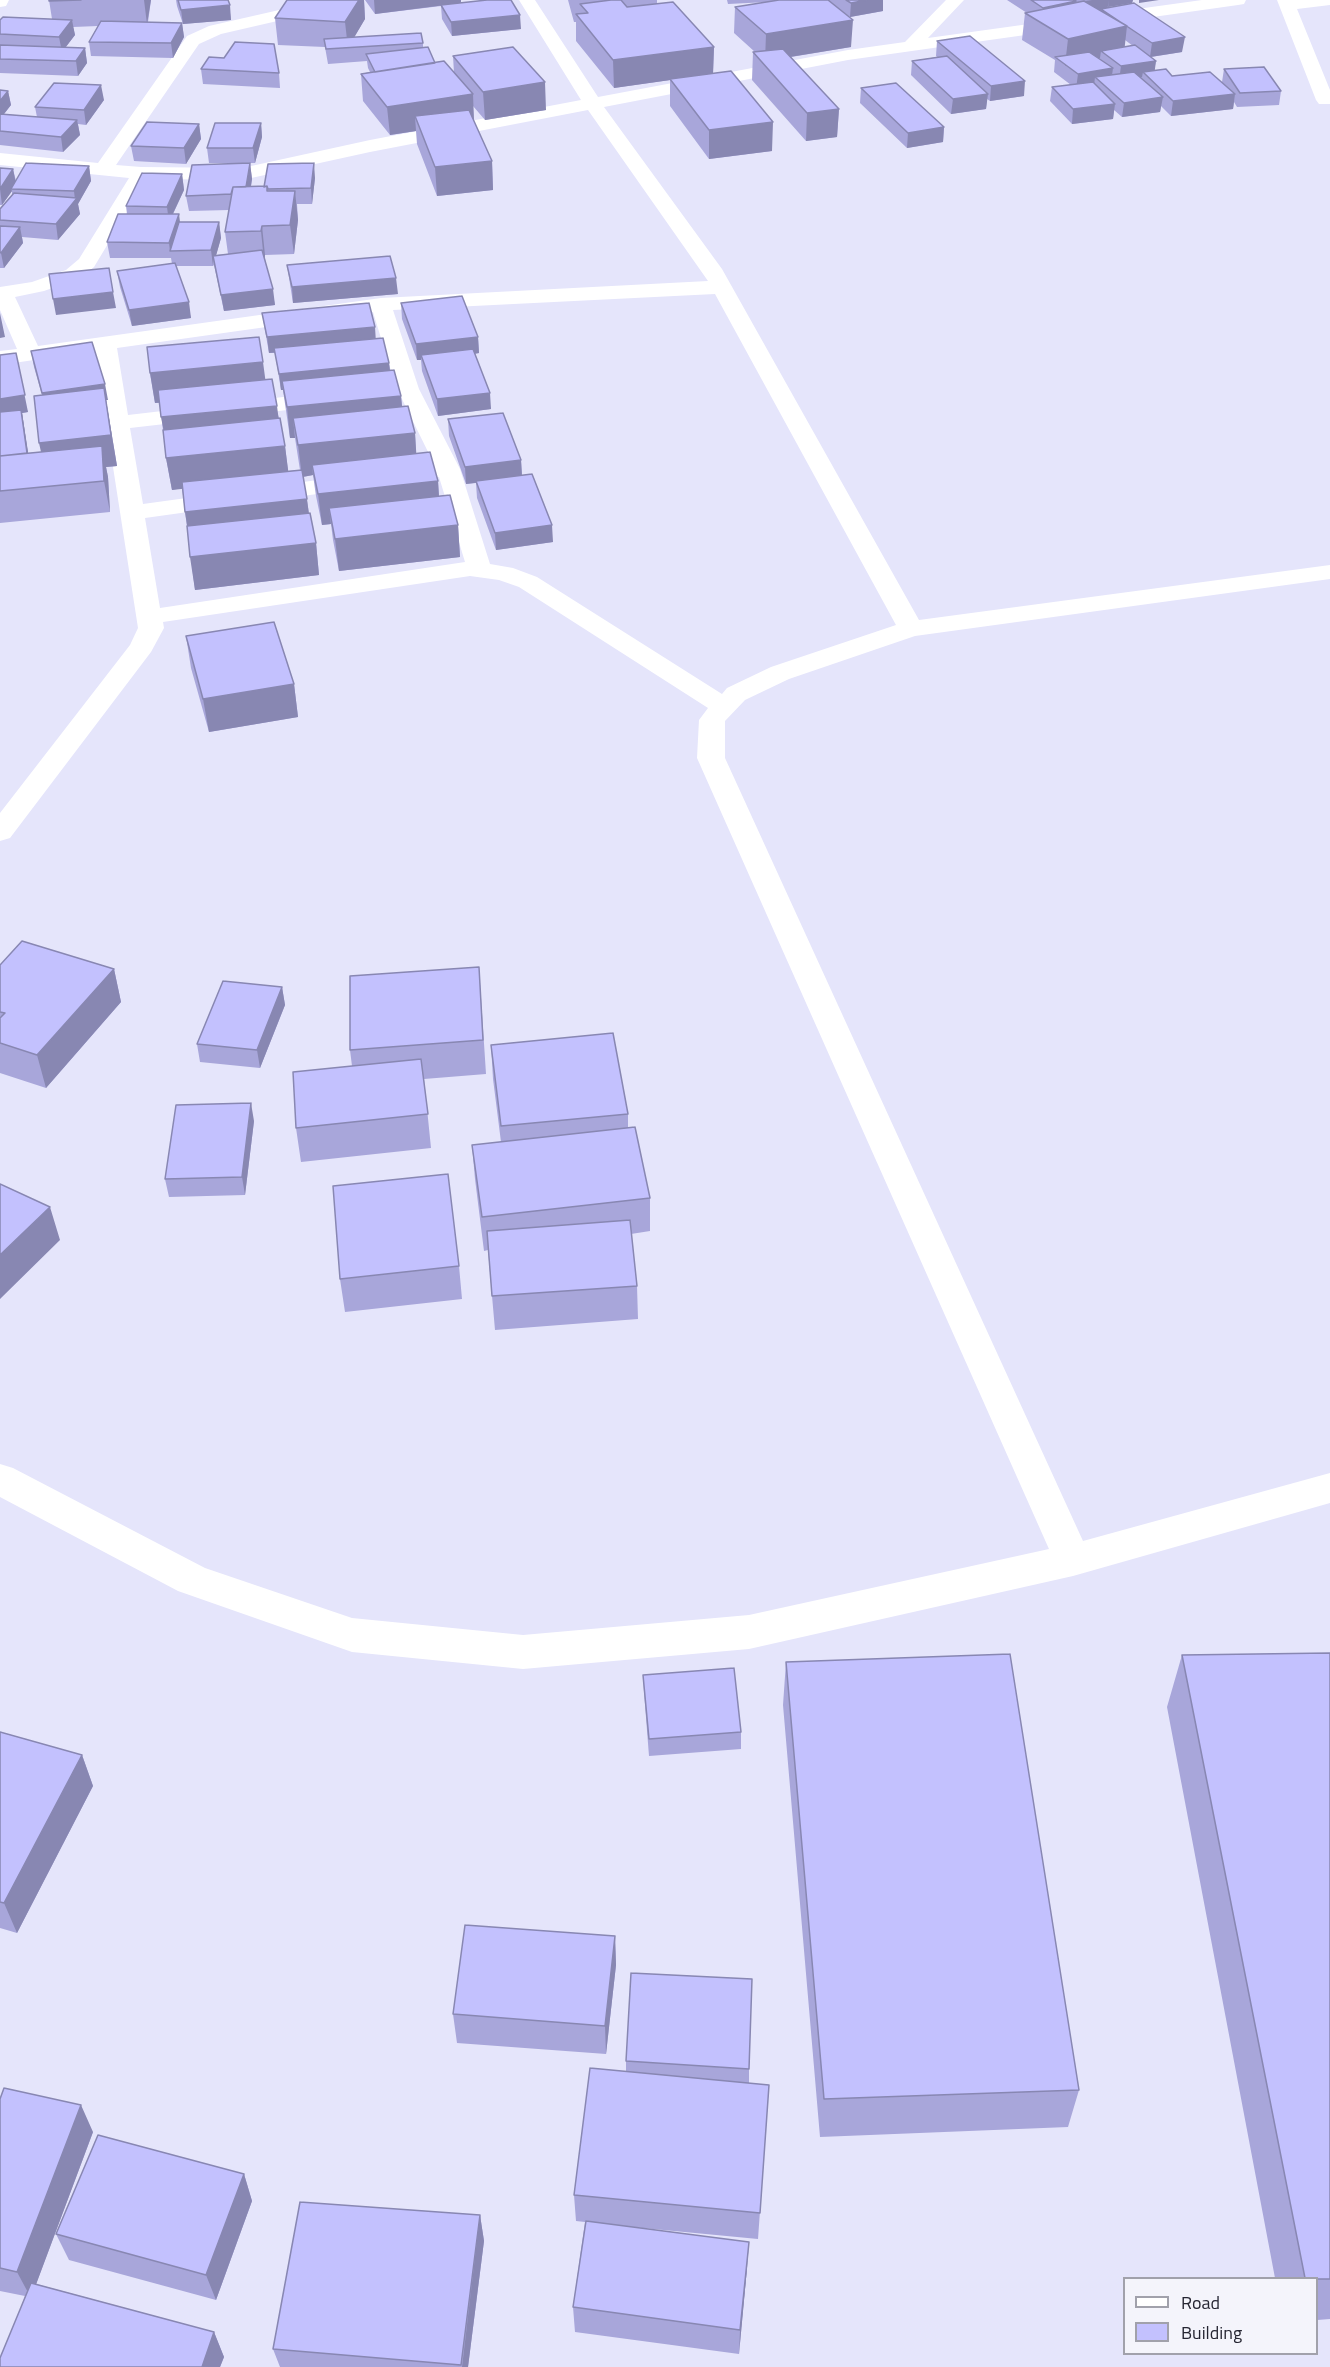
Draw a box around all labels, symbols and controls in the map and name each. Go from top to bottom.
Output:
legend [1123,2277,1318,2355]
text: Road [1181,2289,1220,2316]
text: Building [1181,2319,1242,2346]

